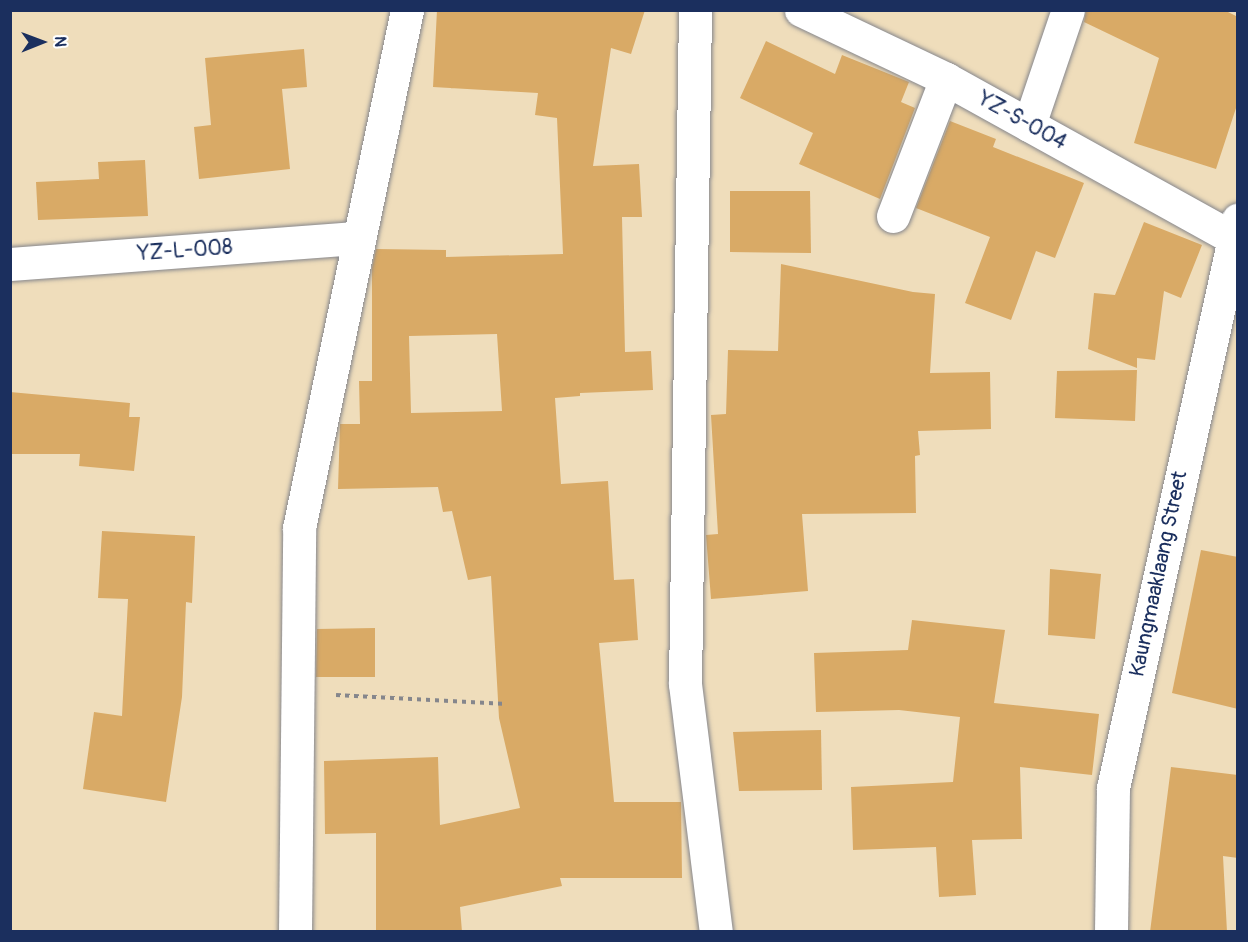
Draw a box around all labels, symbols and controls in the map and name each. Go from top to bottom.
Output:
north arrow [12,12,72,72]
text: N [50,36,70,47]
street label: YZ-S-004 [973,86,1071,156]
street label: YZ-L-008 [137,235,233,267]
street label: Kaungmaaklaang Street [1125,469,1193,679]

